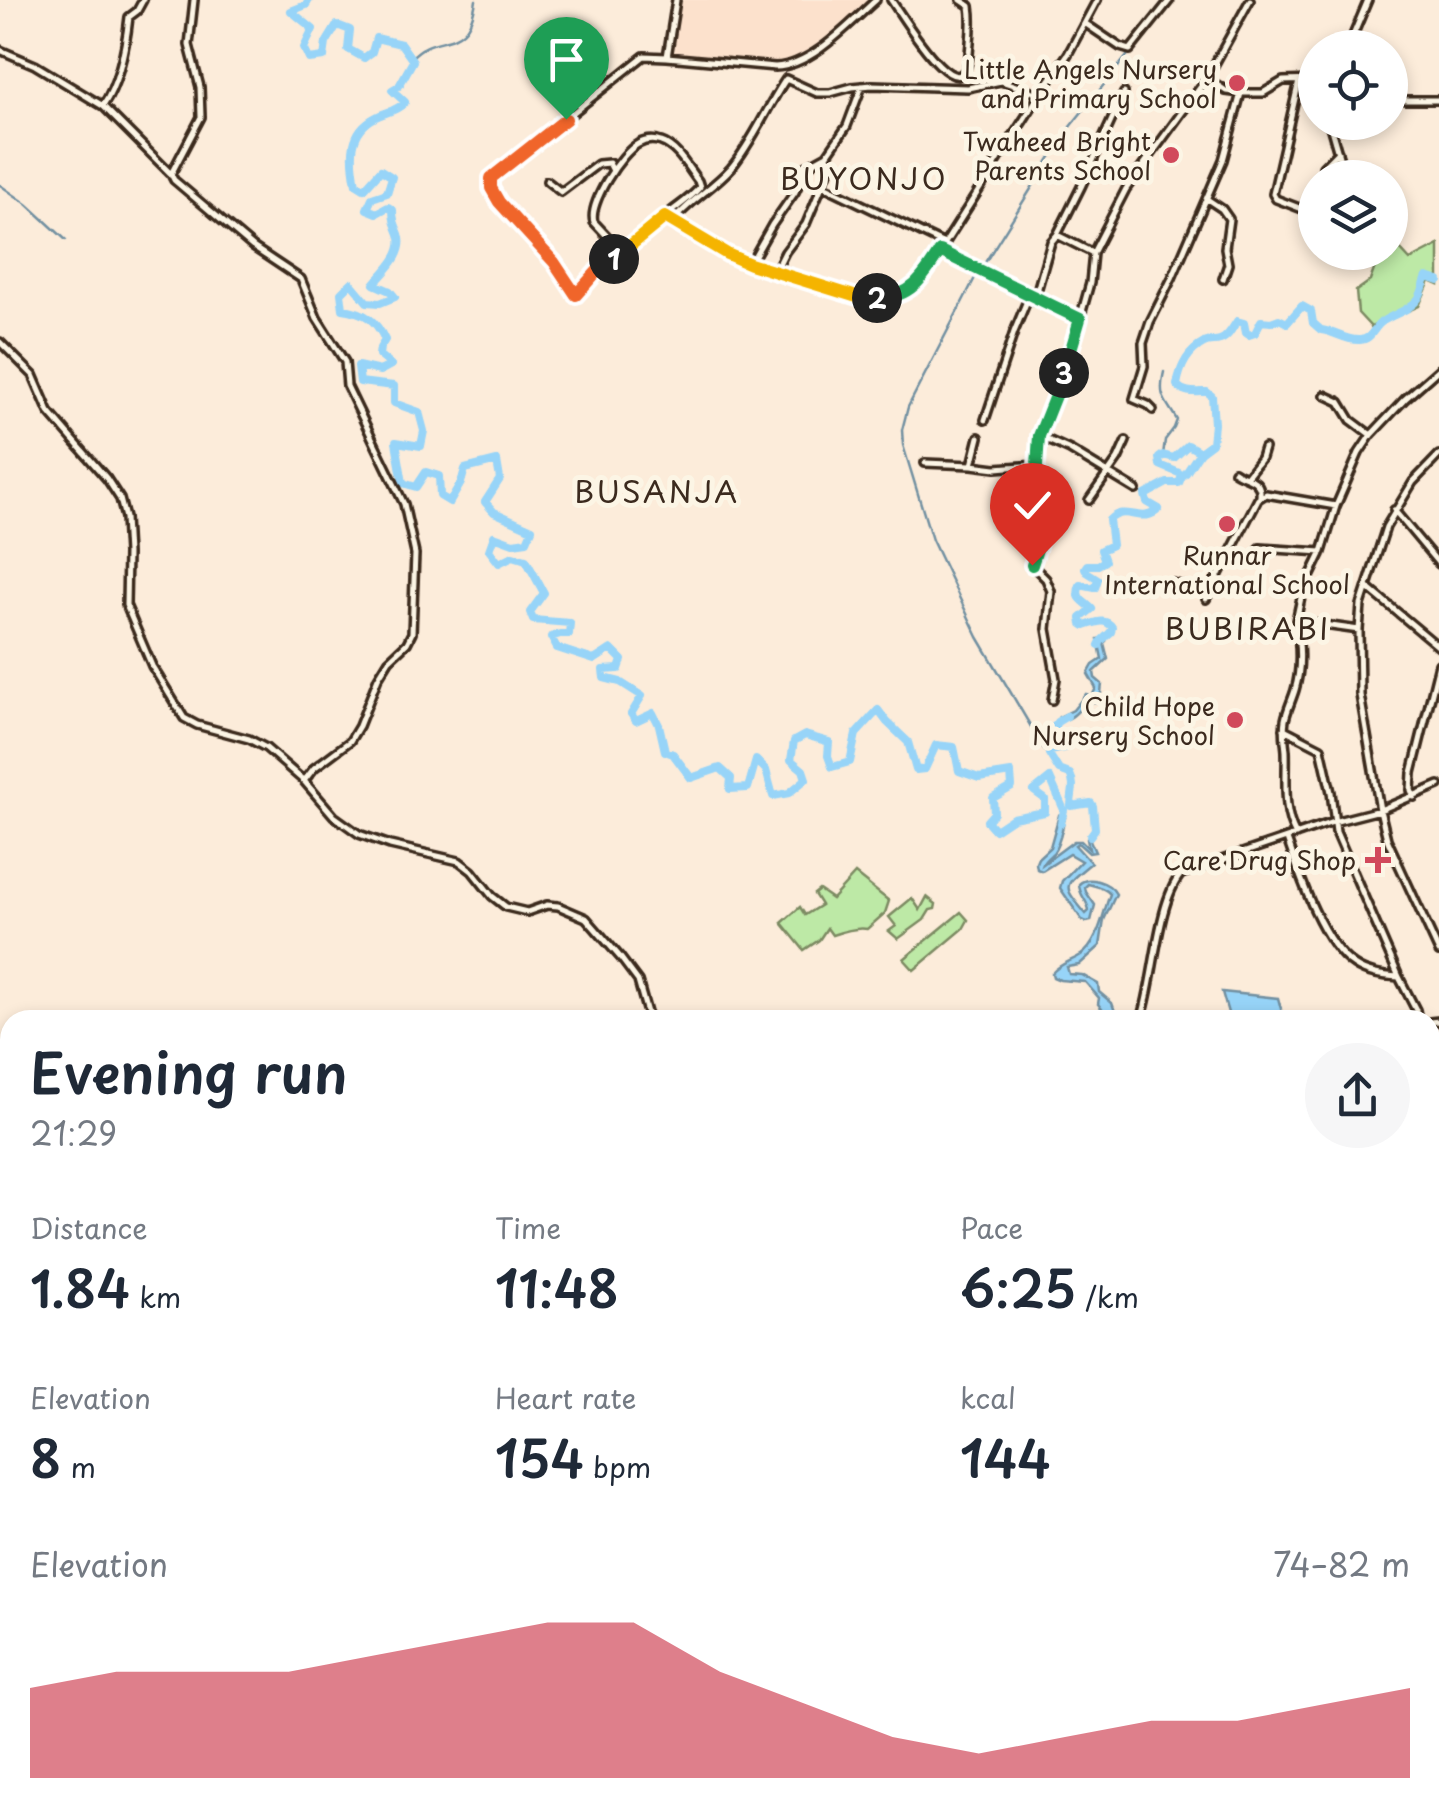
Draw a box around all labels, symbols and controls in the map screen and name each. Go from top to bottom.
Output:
pin [524,17,609,120]
map controls [1298,30,1408,270]
button: locate [1298,30,1408,140]
icon: arrive [539,32,594,87]
place label: Little Angels Nursery and Primary School [964,50,1217,117]
marker: Little Angels Nursery and Primary School [1226,72,1248,94]
place label: Twaheed Bright Parents School [963,122,1151,189]
marker: Twaheed Bright Parents School [1160,144,1182,166]
district label: BUYONJO [780,155,948,200]
button: layers [1298,160,1408,270]
pin: 1 [589,234,639,284]
text: 1 [607,237,621,280]
pin: 2 [852,273,902,323]
text: 2 [867,276,887,319]
pin: 3 [1039,348,1089,398]
text: 3 [1055,351,1073,394]
pin [990,463,1075,566]
district label: BUSANJA [574,468,740,513]
icon: check [1005,478,1060,533]
marker: Runnar International School [1216,513,1238,535]
place label: Runnar International School [1104,536,1350,603]
district label: BUBIRABI [1165,605,1331,650]
place label: Child Hope Nursery School [1032,687,1215,754]
marker: Child Hope Nursery School [1224,709,1246,731]
place label: Care Drug Shop [1163,841,1356,879]
marker: Care Drug Shop [1365,847,1391,873]
text: Evening run [30,1030,348,1113]
button: share [1305,1043,1410,1148]
text: 21:29 [30,1109,117,1157]
text: Distance [30,1206,148,1249]
text: Time [495,1206,561,1249]
text: Pace [960,1206,1023,1249]
text: 1.84 [30,1249,130,1325]
text: 11:48 [495,1249,619,1325]
text: 6:25 [960,1249,1076,1325]
text: km [130,1275,181,1318]
text: /km [1076,1275,1139,1318]
text: Elevation [30,1376,151,1419]
text: Heart rate [495,1376,636,1419]
text: kcal [960,1376,1016,1419]
text: 8 [30,1419,61,1495]
text: 154 [495,1419,584,1495]
text: 144 [960,1419,1051,1495]
text: m [61,1445,96,1488]
text: bpm [584,1445,651,1488]
text: Elevation [30,1540,168,1588]
text: 74–82 m [1273,1540,1410,1588]

